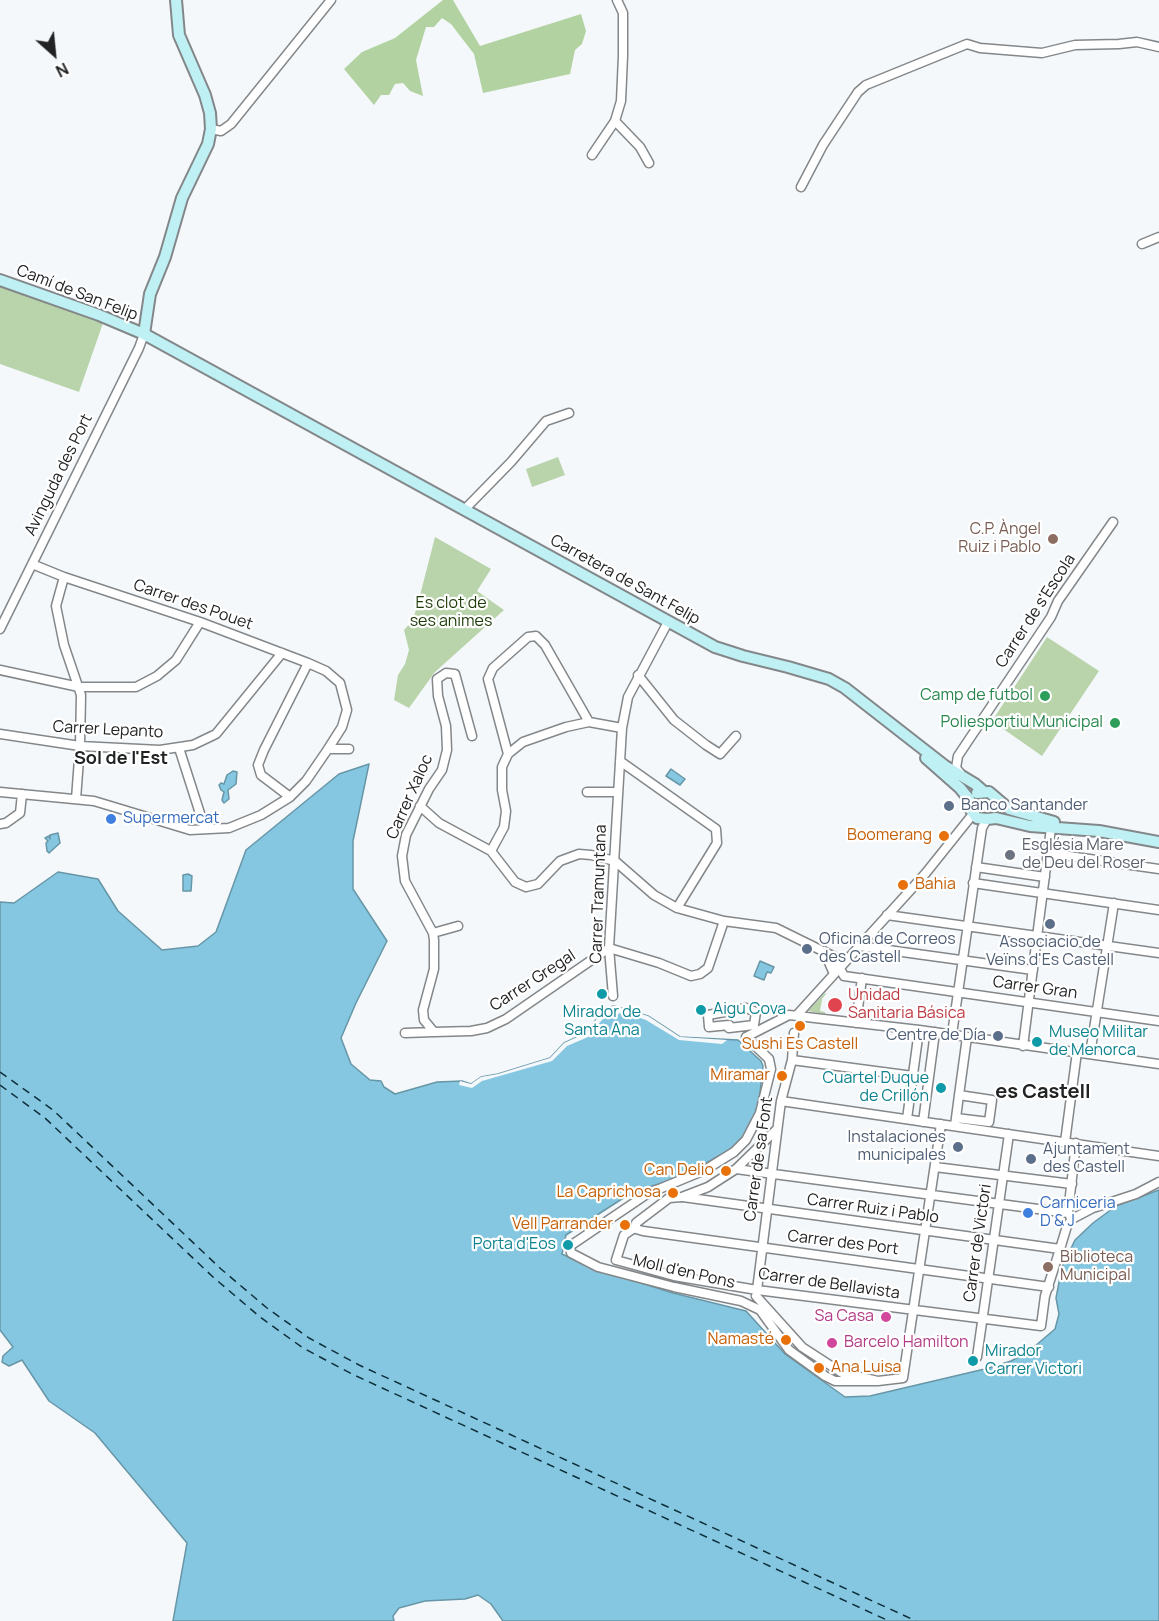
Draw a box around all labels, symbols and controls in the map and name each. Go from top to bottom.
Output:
north arrow [24,24,84,84]
text: N [52,58,72,82]
street label: Camí de San Felip [14,261,140,325]
street label: Avinguda des Port [21,411,97,539]
place label: C.P. Àngel Ruiz i Pablo [958,520,1041,558]
street label: Carretera de Sant Felip [547,531,703,629]
marker: C.P. Àngel Ruiz i Pablo [1046,532,1060,546]
street label: Carrer de s'Escola [992,551,1080,671]
street label: Carrer des Pouet [131,576,255,634]
park label: Es clot de ses animes [410,594,492,632]
place label: Camp de futbol [920,686,1033,706]
marker: Camp de futbol [1038,689,1052,703]
place label: Poliesportiu Municipal [941,713,1103,733]
marker: Poliesportiu Municipal [1108,716,1122,730]
street label: Carrer Lepanto [52,718,164,742]
district label: Sol de l'Est [74,748,168,770]
street label: Carrer Xaloc [383,752,437,842]
place label: Banco Santander [961,796,1088,816]
marker: Banco Santander [942,799,956,813]
place label: Supermercat [123,809,220,829]
marker: Supermercat [104,812,118,826]
street label: Carrer Tramuntana [587,824,611,964]
place label: Boomerang [847,826,932,846]
marker: Boomerang [937,829,951,843]
place label: Església Mare de Deu del Roser [1022,836,1146,874]
marker: Església Mare de Deu del Roser [1003,848,1017,862]
place label: Bahia [915,875,956,895]
marker: Bahia [896,878,910,892]
marker: Associacio de Veïns d'Es Castell [1043,917,1057,931]
place label: Oficina de Correos des Castell [819,930,956,968]
place label: Associacio de Veïns d'Es Castell [986,933,1114,971]
marker: Oficina de Correos des Castell [800,942,814,956]
street label: Carrer Gregal [487,946,579,1016]
street label: Carrer Gran [992,973,1078,1003]
place label: Unidad Sanitaria Básica [848,986,965,1024]
marker: Mirador de Santa Ana [595,987,609,1001]
marker: Unidad Sanitaria Básica [826,996,844,1014]
place label: Aigu Cova [713,1000,786,1020]
place label: Mirador de Santa Ana [563,1003,641,1041]
marker: Aigu Cova [694,1003,708,1017]
marker: Sushi Es Castell [793,1019,807,1033]
place label: Museo Militar de Menorca [1049,1023,1148,1061]
place label: Centre de Día [886,1026,986,1046]
marker: Centre de Día [991,1029,1005,1043]
place label: Sushi Es Castell [742,1035,858,1055]
marker: Museo Militar de Menorca [1030,1035,1044,1049]
place label: Miramar [710,1066,770,1086]
marker: Miramar [775,1069,789,1083]
place label: Cuartel Duque de Crillón [822,1069,929,1107]
district label: es Castell [995,1080,1091,1104]
marker: Cuartel Duque de Crillón [934,1081,948,1095]
street label: Carrer de sa Font [741,1095,777,1223]
place label: Instalaciones municipales [847,1128,946,1166]
marker: Instalaciones municipales [951,1140,965,1154]
place label: Ajuntament des Castell [1043,1140,1130,1178]
marker: Ajuntament des Castell [1024,1152,1038,1166]
place label: Can Delio [644,1161,714,1181]
marker: Can Delio [719,1164,733,1178]
place label: La Caprichosa [556,1183,661,1203]
street label: Carrer de Victori [960,1183,996,1303]
marker: La Caprichosa [666,1186,680,1200]
street label: Carrer Ruiz i Pablo [806,1190,940,1228]
place label: Carniceria D & J [1040,1194,1116,1232]
marker: Carniceria D & J [1021,1206,1035,1220]
place label: Vell Parrander [512,1215,613,1235]
marker: Vell Parrander [618,1218,632,1232]
street label: Carrer des Port [786,1227,900,1259]
place label: Porta d'Eos [473,1235,556,1255]
marker: Porta d'Eos [561,1238,575,1252]
place label: Biblioteca Municipal [1060,1248,1133,1286]
street label: Moll d'en Pons [631,1251,737,1293]
marker: Biblioteca Municipal [1041,1260,1055,1274]
street label: Carrer de Bellavista [757,1265,901,1303]
place label: Sa Casa [814,1307,874,1327]
marker: Sa Casa [879,1310,893,1324]
place label: Namasté [708,1330,774,1350]
marker: Namasté [779,1333,793,1347]
place label: Barcelo Hamilton [844,1333,969,1353]
marker: Barcelo Hamilton [825,1336,839,1350]
place label: Mirador Carrer Victori [985,1342,1082,1380]
marker: Mirador Carrer Victori [966,1354,980,1368]
place label: Ana Luisa [831,1358,901,1378]
marker: Ana Luisa [812,1361,826,1375]

